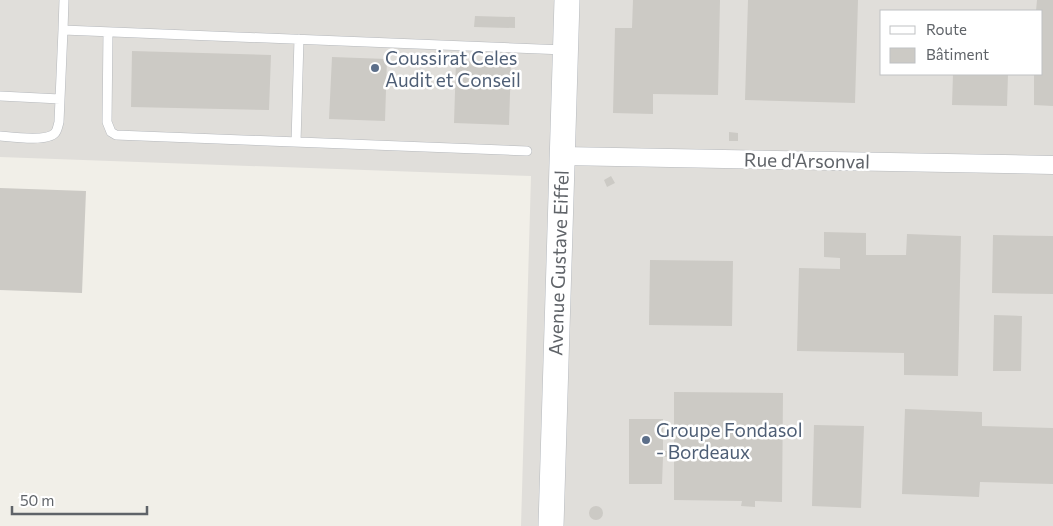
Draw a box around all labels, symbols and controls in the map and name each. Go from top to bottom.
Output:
legend [880,10,1043,75]
text: Route [926,20,967,38]
text: Bâtiment [926,45,989,63]
place label: Coussirat Celes Audit et Conseil [385,46,521,91]
marker: Coussirat Celes Audit et Conseil [369,62,381,74]
street label: Rue d'Arsonval [744,147,870,173]
street label: Avenue Gustave Eiffel [543,170,573,356]
place label: Groupe Fondasol - Bordeaux [656,418,803,463]
marker: Groupe Fondasol - Bordeaux [640,434,652,446]
scale bar [12,484,148,516]
text: 50 m [20,491,54,509]

